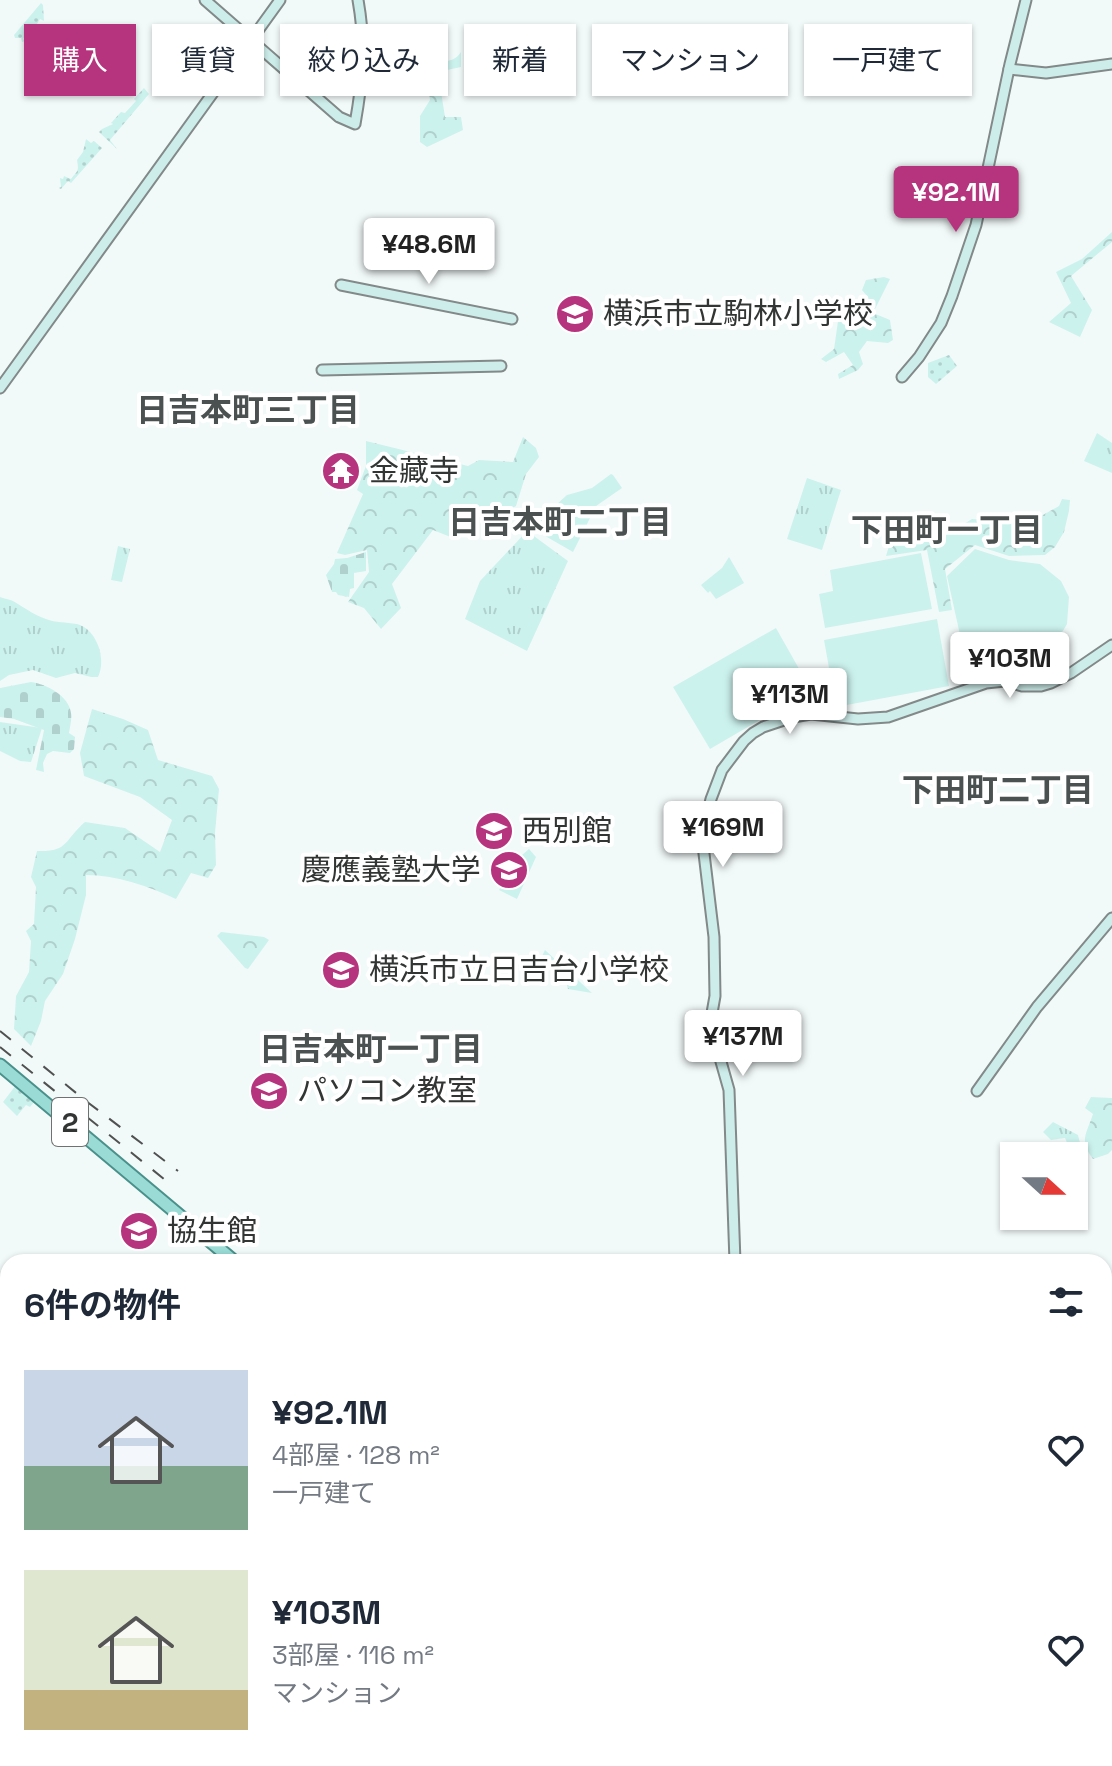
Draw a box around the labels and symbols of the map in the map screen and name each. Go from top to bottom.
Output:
pin: ¥92.1M [891,166,1021,234]
pin: ¥48.6M [364,218,494,286]
school or university icon: 横浜市立駒林小学校 [554,293,596,335]
place label: 横浜市立駒林小学校 [603,294,873,333]
district label: 日吉本町三丁目 [136,390,360,430]
temple icon: 金藏寺 [320,450,362,492]
place label: 金藏寺 [369,451,459,490]
district label: 日吉本町二丁目 [448,502,672,542]
district label: 下田町一丁目 [851,510,1043,550]
pin: ¥103M [954,632,1066,700]
pin: ¥113M [734,668,846,736]
district label: 下田町二丁目 [902,770,1094,810]
pin: ¥169M [667,801,779,869]
school or university icon: 西別館 [473,810,515,852]
place label: 西別館 [522,811,612,850]
school or university icon: 慶應義塾大学 [488,849,530,891]
place label: 慶應義塾大学 [301,850,481,889]
school or university icon: 横浜市立日吉台小学校 [320,949,362,991]
place label: 横浜市立日吉台小学校 [369,950,669,989]
pin: ¥137M [687,1010,799,1078]
district label: 日吉本町一丁目 [259,1029,483,1069]
school or university icon: パソコン教室 [248,1070,290,1112]
place label: パソコン教室 [297,1071,477,1110]
road number: 2 [52,1098,88,1146]
north arrow [1000,1142,1088,1230]
school or university icon: 協生館 [118,1210,160,1252]
place label: 協生館 [167,1211,257,1250]

